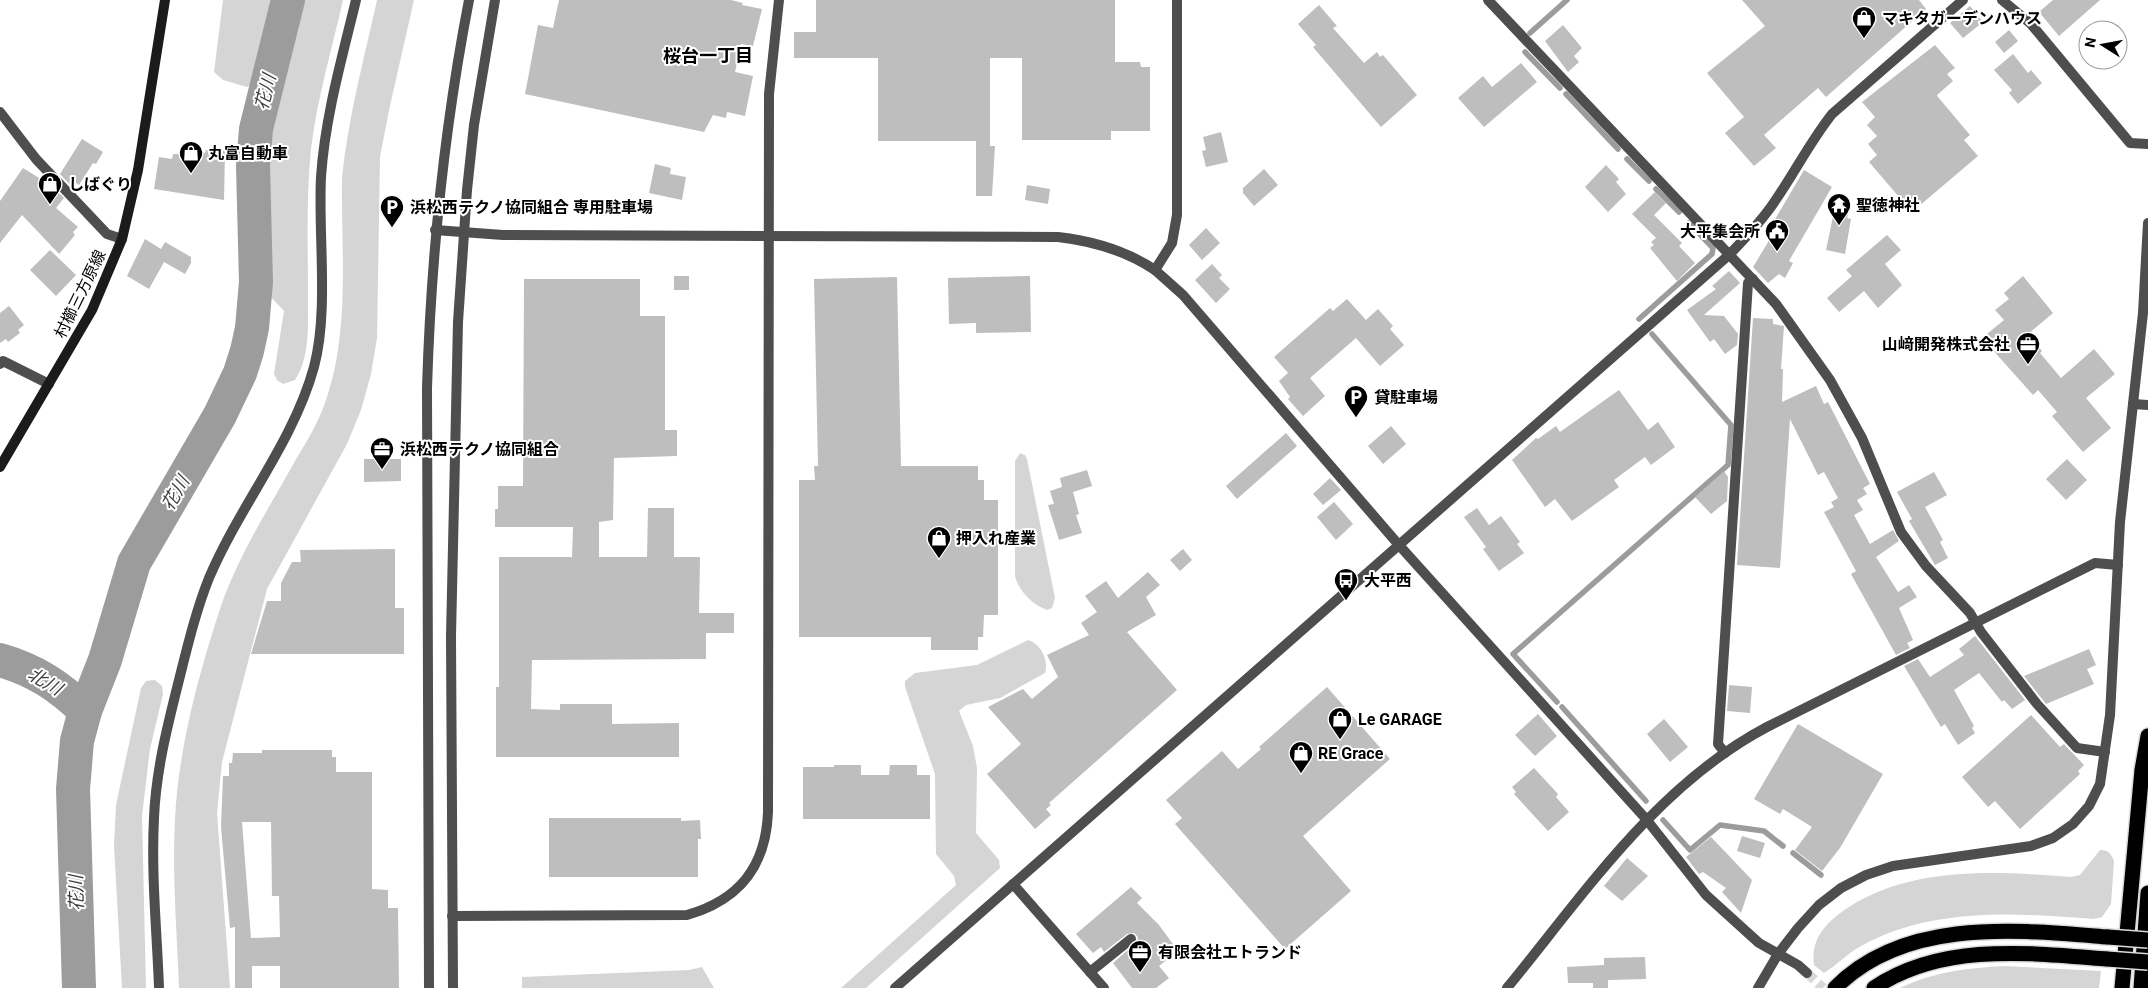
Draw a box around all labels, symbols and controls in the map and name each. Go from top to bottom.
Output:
shop icon: マキタガーデンハウス [1851,5,1877,39]
place label: マキタガーデンハウス [1882,9,2042,28]
north arrow [2078,20,2128,70]
text: N [2081,36,2099,49]
district label: 桜台一丁目 [663,45,753,66]
water label: 花川 [250,70,280,112]
shop icon: 丸富自動車 [178,140,204,174]
place label: 丸富自動車 [208,144,288,163]
shop icon: しばぐり [37,171,63,205]
place label: しばぐり [68,175,132,194]
temple icon: 聖徳神社 [1826,192,1852,226]
parking icon: 浜松西テクノ協同組合 専用駐車場 [379,194,405,228]
place label: 聖徳神社 [1856,196,1920,215]
place label: 浜松西テクノ協同組合 専用駐車場 [410,198,653,217]
public building icon: 大平集会所 [1764,218,1790,252]
place label: 大平集会所 [1680,222,1760,241]
street label: 村櫛三方原線 [50,247,110,341]
office icon: 山﨑開発株式会社 [2015,331,2041,365]
place label: 山﨑開発株式会社 [1882,335,2010,354]
parking icon: 貸駐車場 [1343,384,1369,418]
place label: 貸駐車場 [1374,388,1438,407]
office icon: 浜松西テクノ協同組合 [369,436,395,470]
place label: 浜松西テクノ協同組合 [400,440,559,459]
water label: 花川 [157,470,194,514]
shop icon: 押入れ産業 [926,525,952,559]
place label: 押入れ産業 [956,529,1036,548]
bus stop icon: 大平西 [1333,567,1359,601]
place label: 大平西 [1364,571,1412,590]
water label: 北川 [24,663,68,700]
shop icon: Le GARAGE [1327,706,1353,740]
place label: Le GARAGE [1358,710,1442,729]
shop icon: RE Grace [1288,740,1314,774]
place label: RE Grace [1318,744,1384,763]
water label: 花川 [65,873,87,911]
office icon: 有限会社エトランド [1127,939,1153,973]
place label: 有限会社エトランド [1158,943,1302,962]

